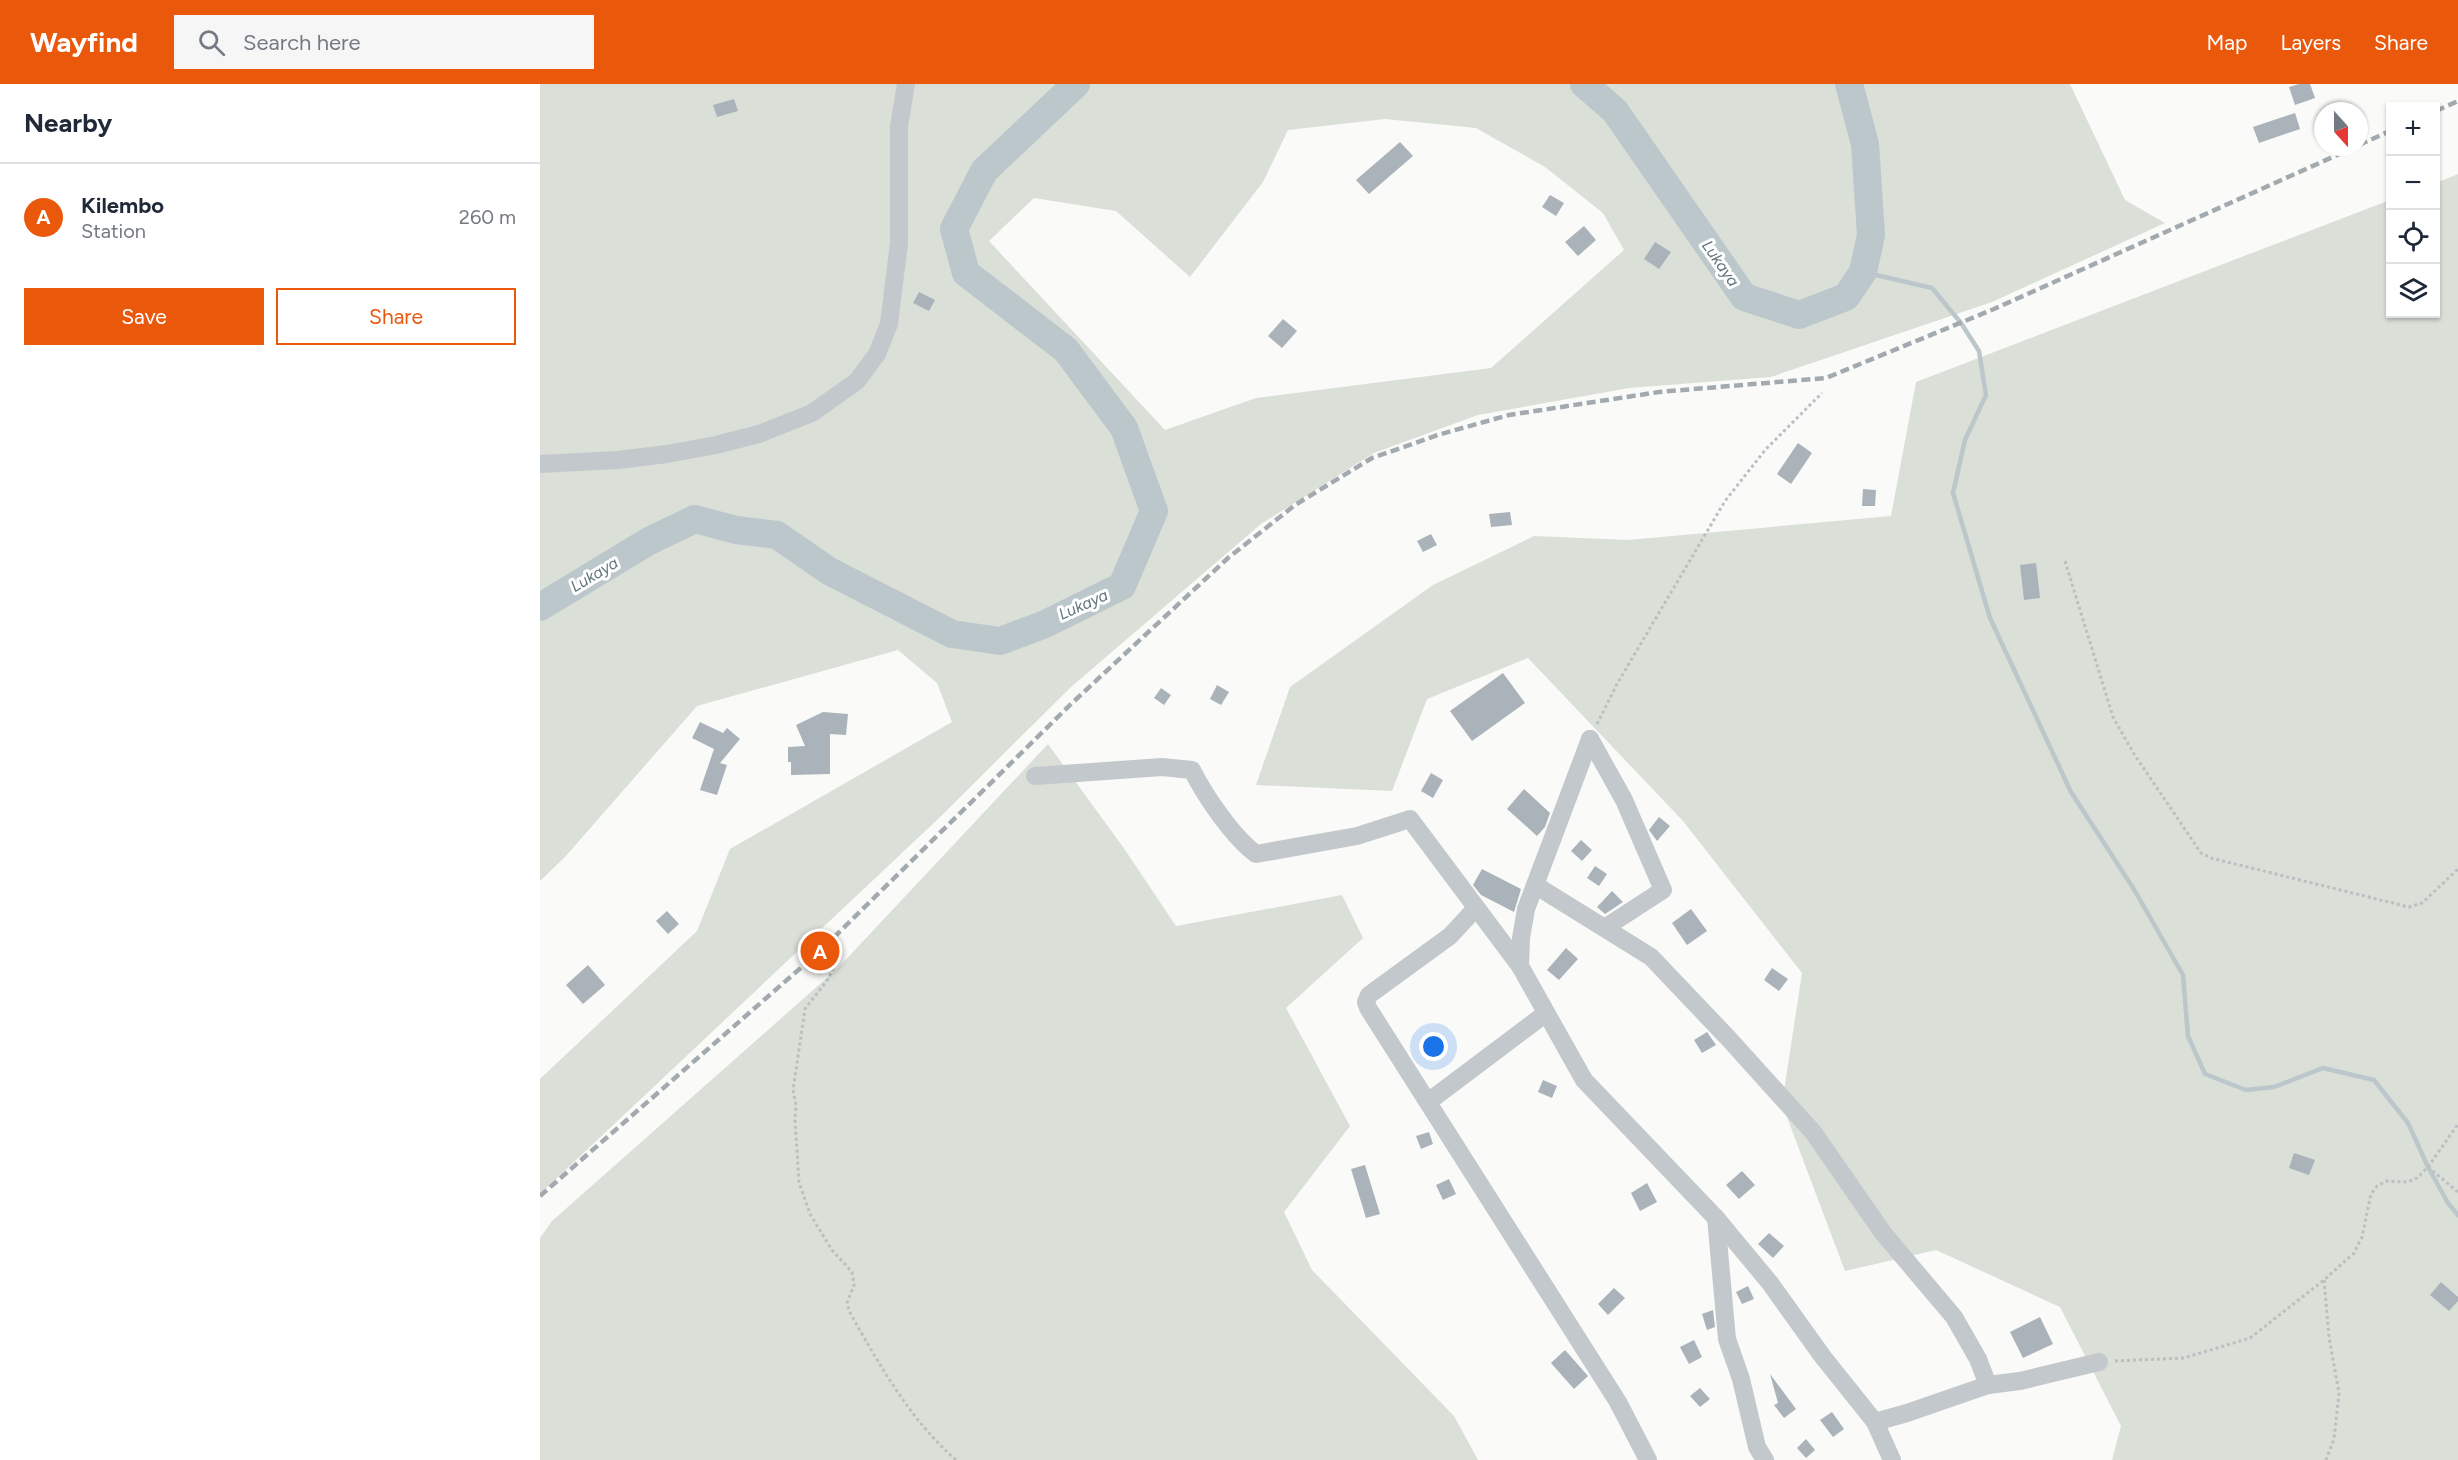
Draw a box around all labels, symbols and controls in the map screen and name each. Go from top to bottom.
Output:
search box [174,15,594,69]
text: Wayfind [30,25,138,59]
icon: search [195,26,228,59]
text: Search here [243,29,361,56]
text: Map [2207,30,2247,55]
text: Layers [2280,30,2341,55]
text: Share [2374,30,2428,55]
north arrow [2314,102,2368,156]
map controls [2386,102,2440,318]
button: + [2386,102,2440,156]
text: Nearby [24,107,112,139]
button: − [2386,156,2440,210]
text: Kilembo [81,192,164,219]
text: A [36,205,51,229]
text: 260 m [459,205,516,229]
button: locate [2386,210,2440,264]
text: Station [81,219,146,243]
water label: Lukaya [1698,237,1743,290]
button: layers [2386,264,2440,318]
button: Save [24,288,264,345]
button: Share [276,288,516,345]
water label: Lukaya [567,553,621,596]
water label: Lukaya [1056,585,1111,624]
pin: A [800,928,840,974]
your location [1419,1032,1448,1061]

